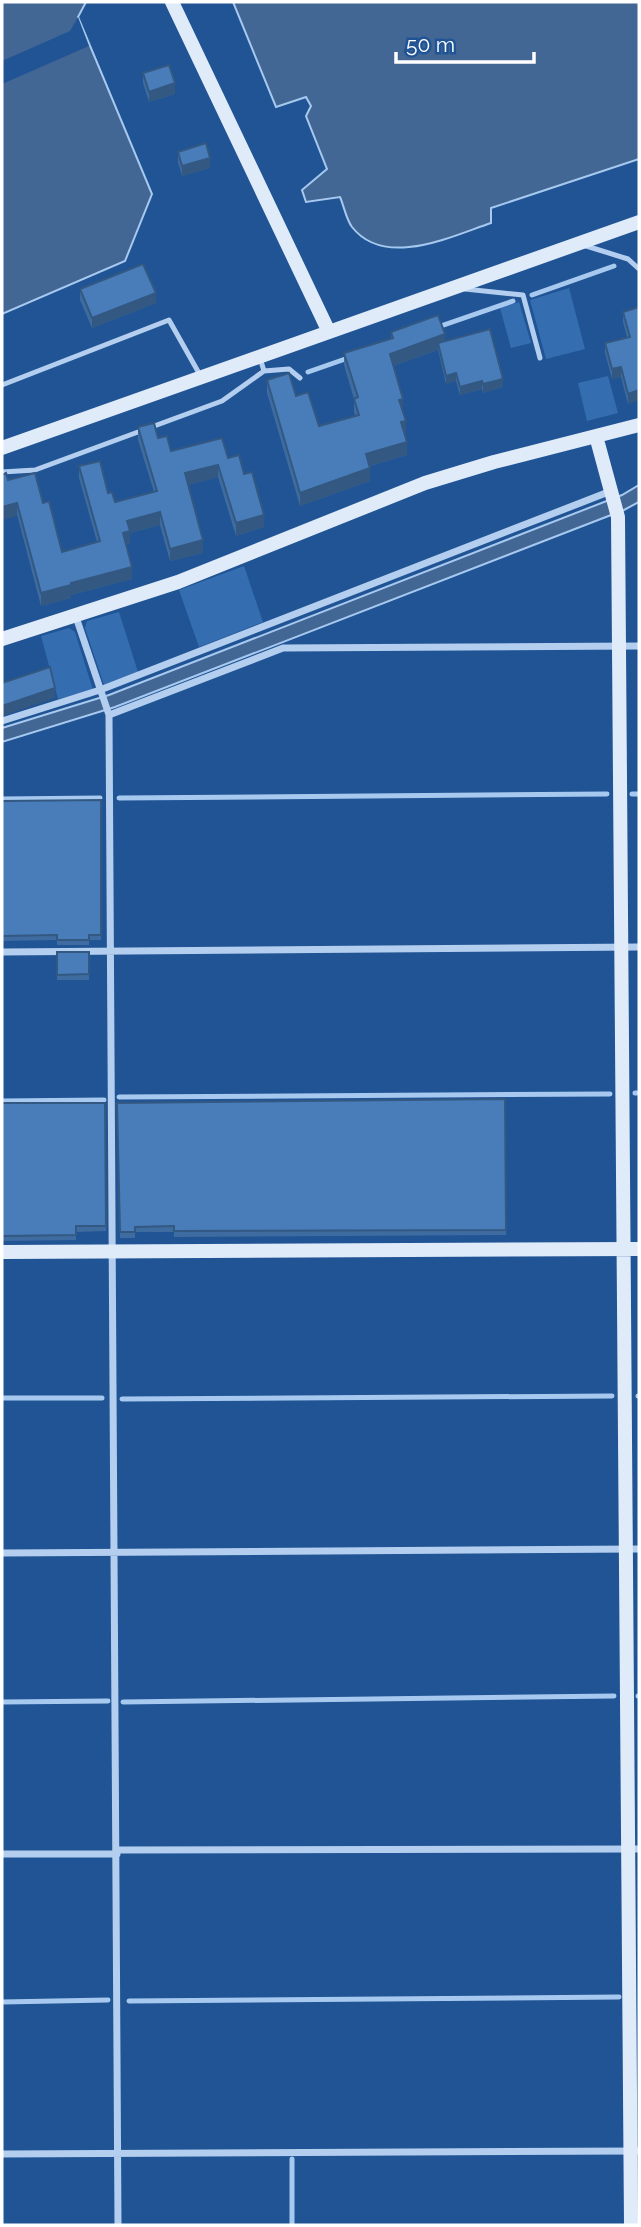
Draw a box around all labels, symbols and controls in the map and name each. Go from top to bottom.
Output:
scale bar [396,21,534,65]
text: 50 m [406,32,455,57]

